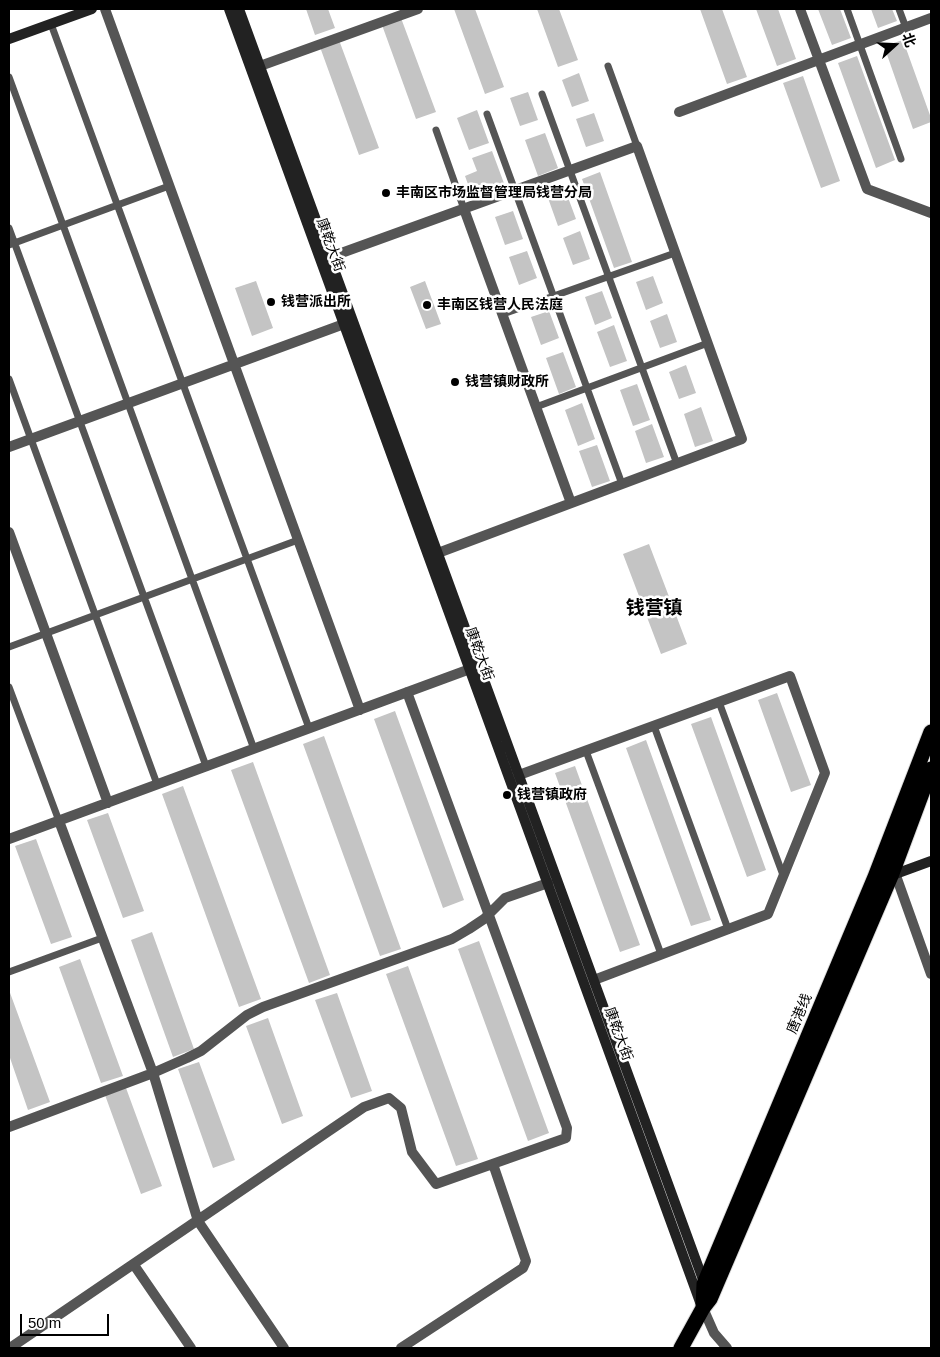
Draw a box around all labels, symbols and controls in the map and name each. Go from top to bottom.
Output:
north arrow [870,20,920,70]
text: 北 [899,31,919,49]
place label: 丰南区市场监督管理局钱营分局 [396,185,592,201]
marker: 丰南区市场监督管理局钱营分局 [380,187,392,199]
street label: 康乾大街 [313,216,347,274]
place label: 钱营派出所 [281,294,351,310]
marker: 钱营派出所 [265,296,277,308]
place label: 丰南区钱营人民法庭 [437,297,563,313]
marker: 丰南区钱营人民法庭 [421,299,433,311]
place label: 钱营镇财政所 [465,374,549,390]
marker: 钱营镇财政所 [449,376,461,388]
district label: 钱营镇 [626,598,682,620]
street label: 康乾大街 [462,625,496,683]
place label: 钱营镇政府 [517,787,587,803]
marker: 钱营镇政府 [501,789,513,801]
street label: 唐港线 [784,991,816,1037]
street label: 康乾大街 [601,1005,635,1063]
scale bar [22,1304,111,1336]
text: 50 m [28,1314,61,1331]

